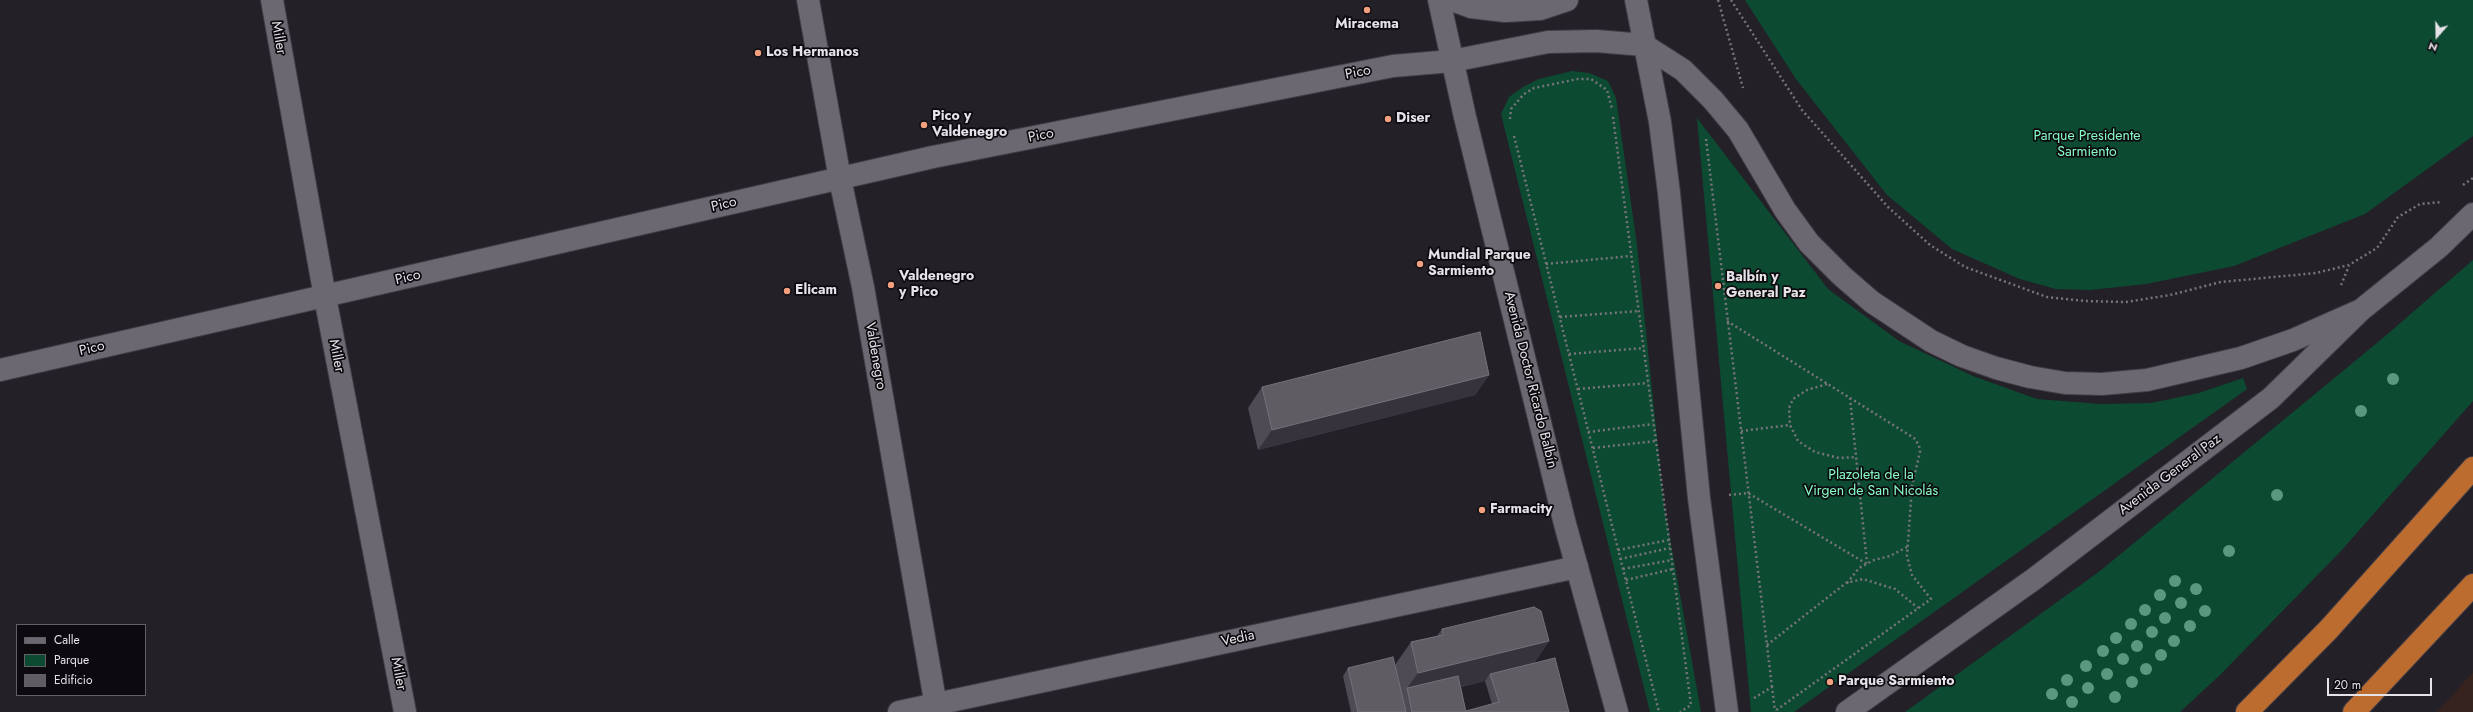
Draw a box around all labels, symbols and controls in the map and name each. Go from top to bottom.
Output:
marker: Miracema [1362,5,1372,15]
north arrow [2417,16,2457,56]
place label: Miracema [1335,17,1399,33]
street label: Miller [267,20,289,56]
text: N [2426,38,2440,56]
place label: Los Hermanos [766,45,859,61]
marker: Los Hermanos [753,48,763,58]
street label: Pico [1344,62,1372,84]
place label: Pico y Valdenegro [932,109,1007,142]
place label: Diser [1396,111,1430,127]
marker: Diser [1383,114,1393,124]
marker: Pico y Valdenegro [919,120,929,130]
street label: Pico [1027,125,1055,147]
park label: Parque Presidente Sarmiento [2034,129,2140,162]
street label: Pico [710,194,738,216]
place label: Mundial Parque Sarmiento [1428,248,1531,280]
marker: Mundial Parque Sarmiento [1415,259,1425,269]
street label: Pico [394,267,422,289]
place label: Valdenegro y Pico [899,269,974,302]
place label: Balbín y General Paz [1726,270,1806,302]
marker: Valdenegro y Pico [886,280,896,290]
marker: Balbín y General Paz [1713,281,1723,291]
place label: Elicam [795,283,837,299]
marker: Elicam [782,286,792,296]
street label: Avenida Doctor Ricardo Balbín [1500,290,1560,470]
street label: Valdenegro [861,321,889,391]
street label: Pico [78,338,106,360]
street label: Miller [325,338,347,374]
street label: Avenida General Paz [2116,431,2224,519]
park label: Plazoleta de la Virgen de San Nicolás [1804,468,1938,500]
place label: Farmacity [1490,502,1552,518]
marker: Farmacity [1477,505,1487,515]
legend [16,624,146,696]
street label: Vedia [1220,627,1256,651]
text: Calle [54,631,80,649]
text: Parque [54,651,89,669]
street label: Miller [387,656,409,692]
scale bar [2329,670,2434,696]
text: Edificio [54,671,93,689]
place label: Parque Sarmiento [1838,674,1954,690]
text: 20 m [2334,676,2361,694]
marker: Parque Sarmiento [1825,677,1835,687]

